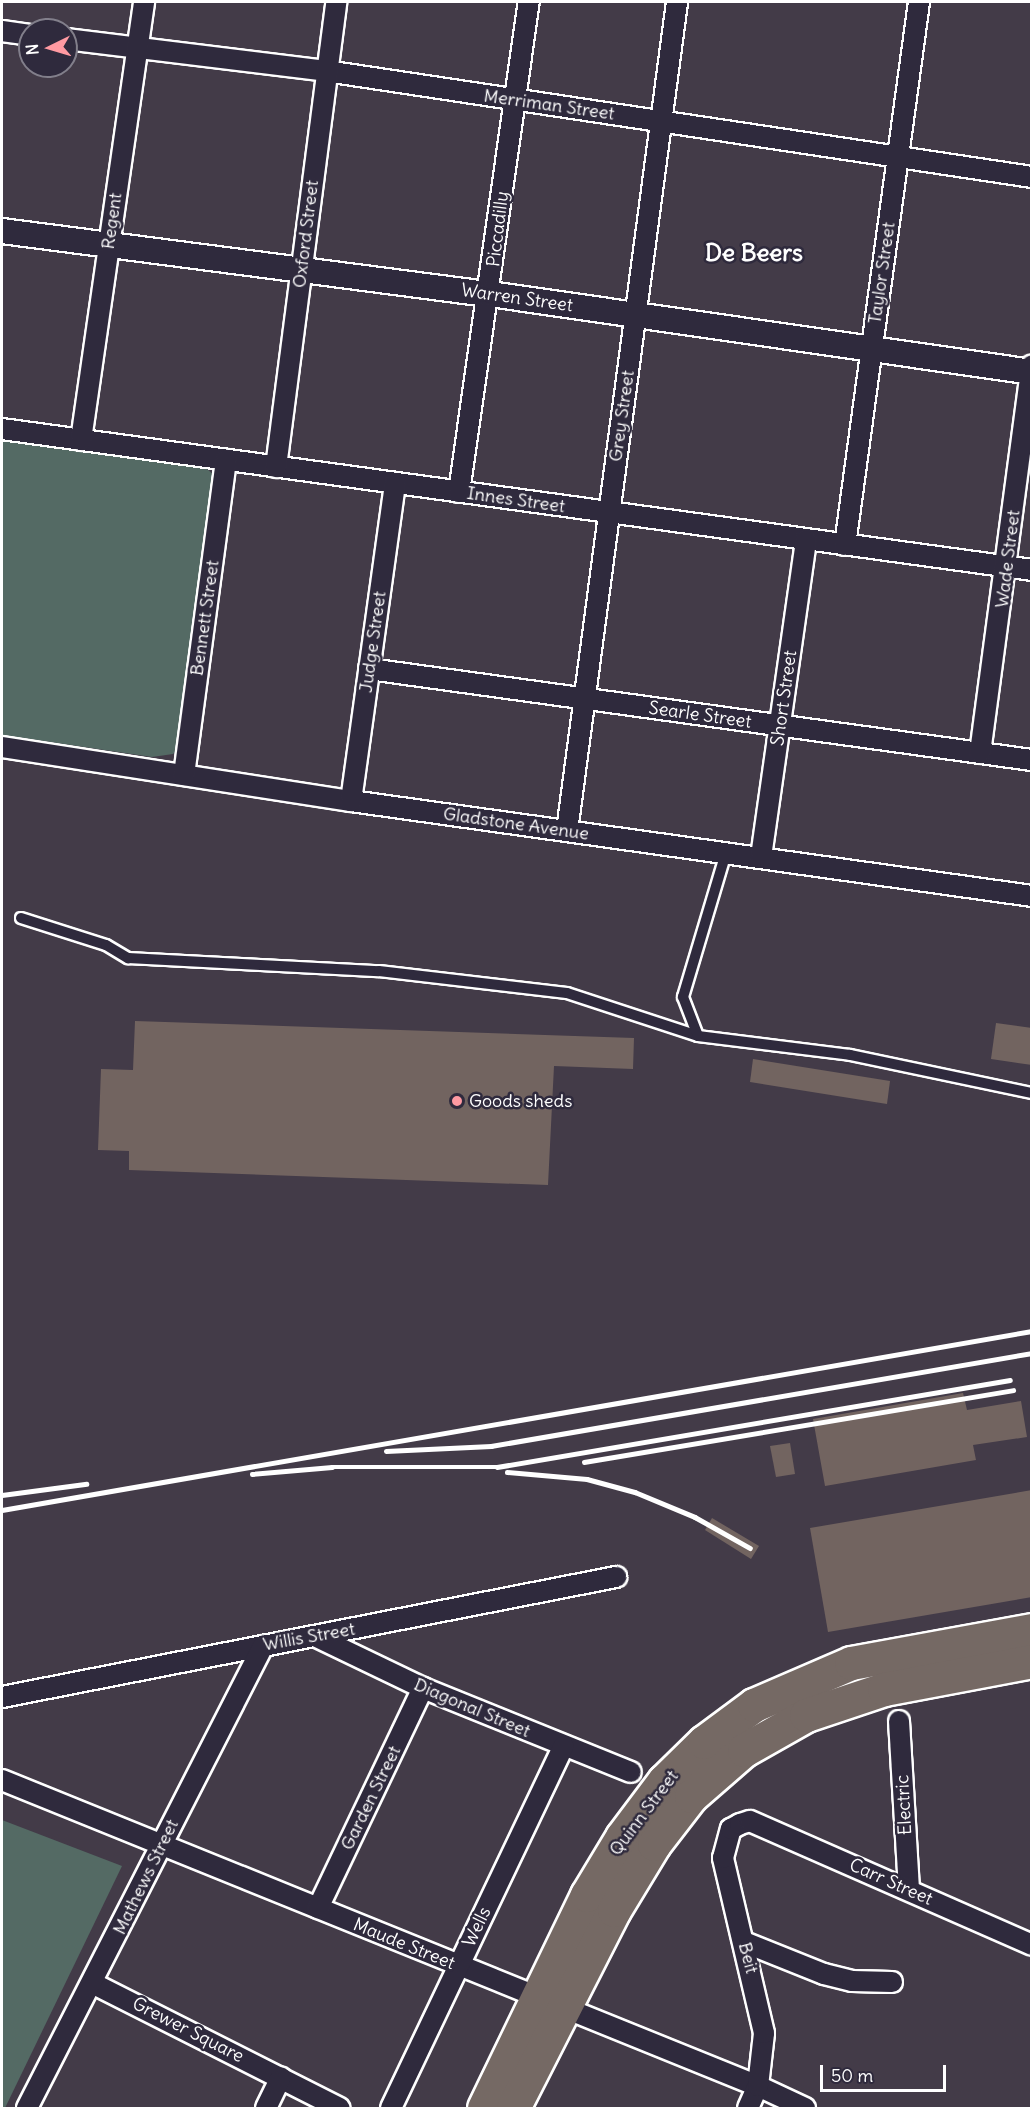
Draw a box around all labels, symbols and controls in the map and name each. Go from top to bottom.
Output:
north arrow [18,18,78,78]
text: N [22,43,43,56]
street label: Merriman Street [482,85,616,125]
street label: Oxford Street [289,179,323,289]
street label: Piccadilly [483,190,513,268]
street label: Regent [97,191,127,251]
street label: Taylor Street [864,221,900,325]
district label: De Beers [705,239,803,267]
street label: Warren Street [460,279,574,317]
street label: Grey Street [605,369,639,463]
street label: Innes Street [466,482,566,518]
street label: Wade Street [991,509,1025,609]
street label: Bennett Street [186,559,224,677]
street label: Judge Street [355,590,391,694]
street label: Short Street [767,649,801,747]
street label: Searle Street [647,697,753,733]
street label: Gladstone Avenue [442,803,590,845]
place label: Goods sheds [469,1090,572,1112]
marker: Goods sheds [450,1094,464,1108]
street label: Willis Street [261,1618,357,1656]
street label: Diagonal Street [411,1674,533,1742]
street label: Garden Street [336,1742,406,1854]
street label: Quinn Street [605,1766,683,1860]
street label: Electric [892,1774,916,1836]
street label: Mathews Street [109,1816,183,1938]
street label: Carr Street [846,1854,936,1910]
street label: Wells [458,1904,496,1950]
street label: Maude Street [350,1914,458,1974]
street label: Beit [733,1940,763,1976]
street label: Grewer Square [129,1993,247,2067]
scale bar [823,2053,949,2091]
text: 50 m [831,2064,873,2087]

